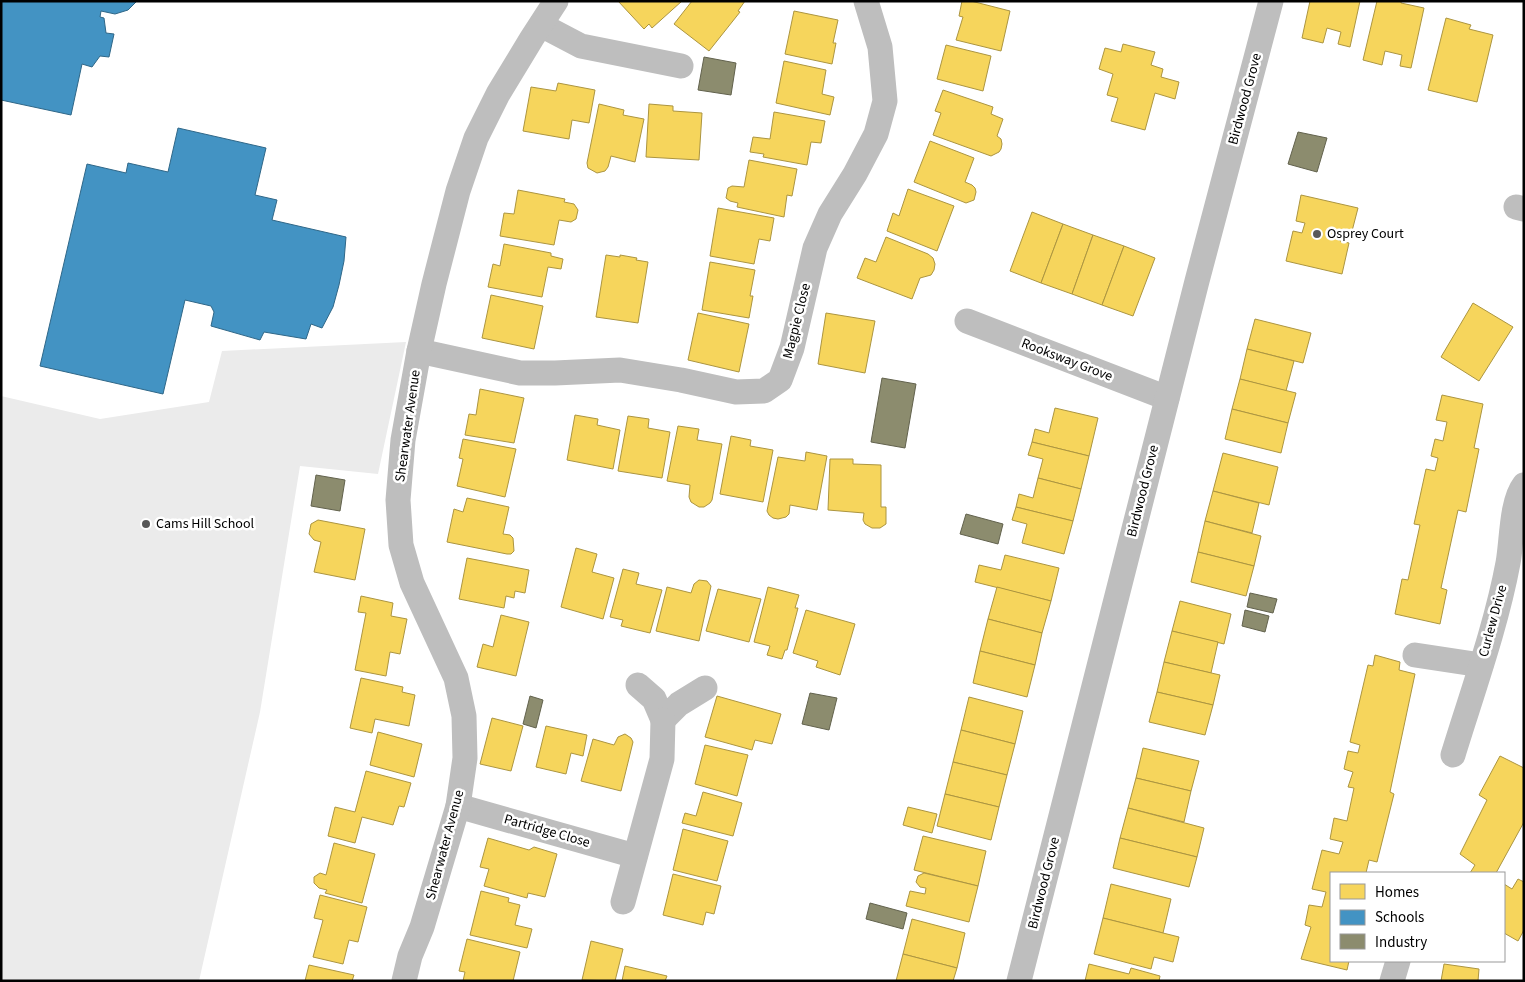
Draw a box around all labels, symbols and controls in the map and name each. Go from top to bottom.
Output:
street label: Birdwood Grove [1223,51,1267,147]
place label: Osprey Court [1327,224,1404,244]
marker: Osprey Court [1311,228,1323,240]
street label: Magpie Close [778,281,816,361]
street label: Rooksway Grove [1018,333,1116,387]
street label: Shearwater Avenue [390,369,426,483]
street label: Birdwood Grove [1122,443,1164,539]
place label: Cams Hill School [156,514,254,534]
marker: Cams Hill School [140,518,152,530]
street label: Curlew Drive [1474,583,1512,659]
street label: Shearwater Avenue [421,788,469,902]
street label: Partridge Close [502,809,592,853]
street label: Birdwood Grove [1023,835,1065,931]
legend [1330,872,1505,962]
text: Homes [1375,882,1419,903]
text: Schools [1375,907,1424,928]
text: Industry [1375,932,1427,953]

